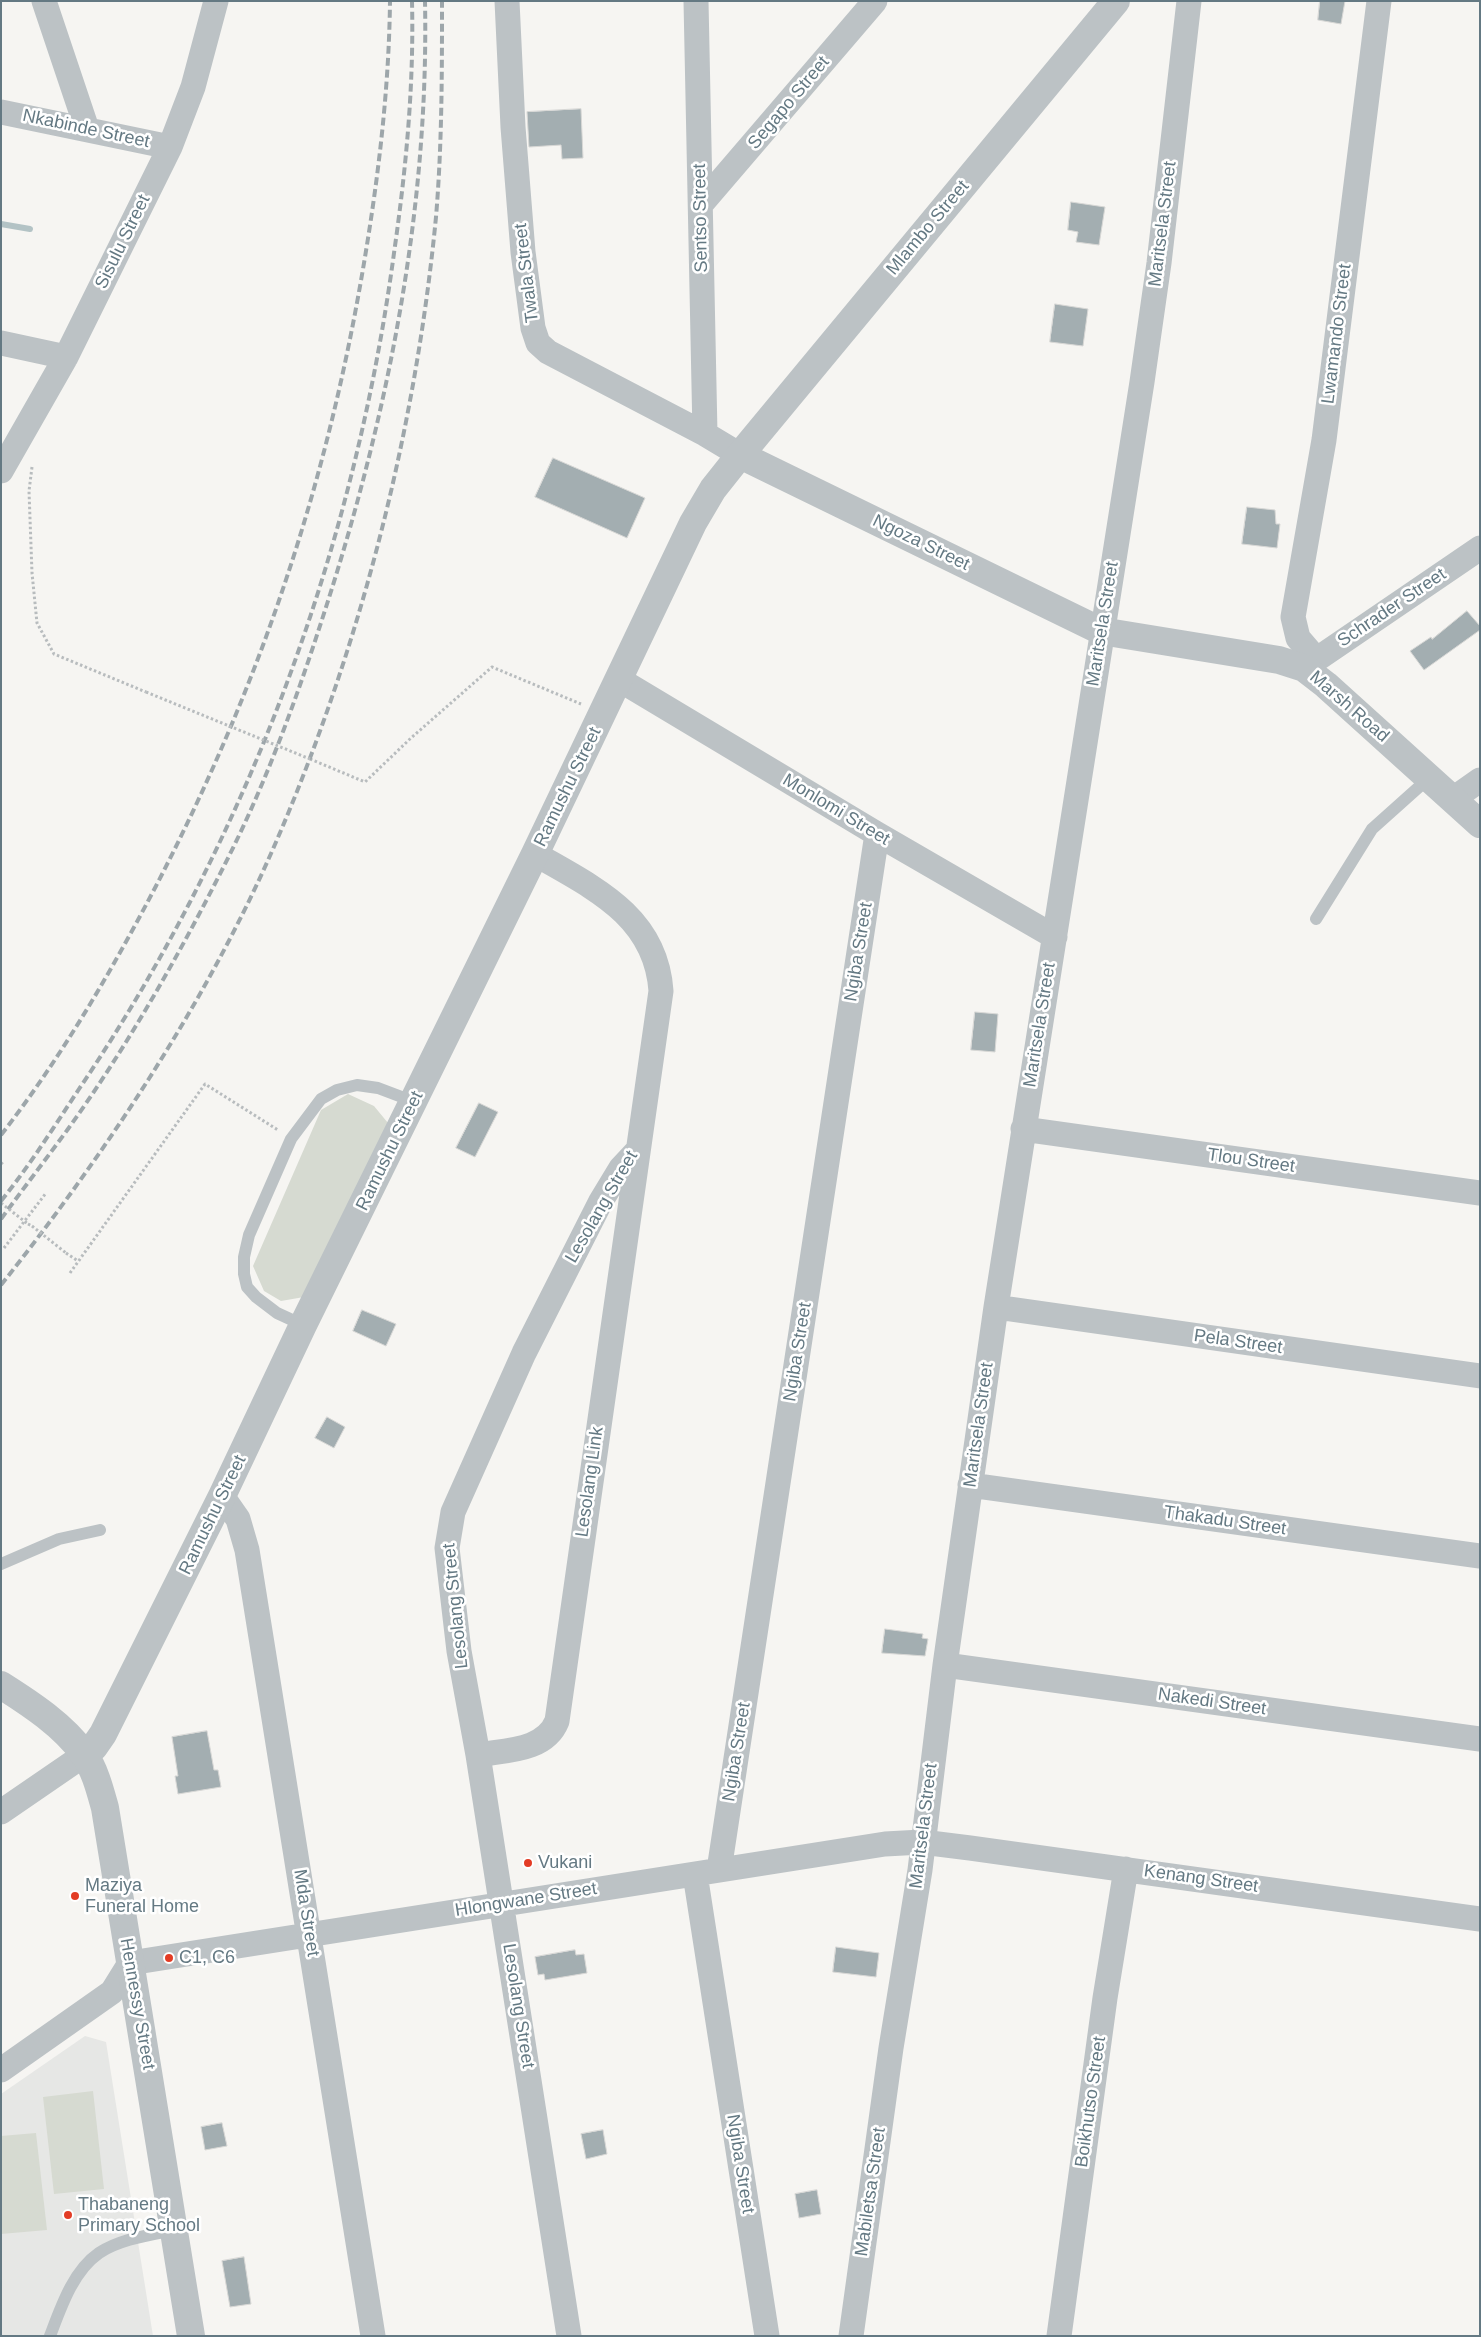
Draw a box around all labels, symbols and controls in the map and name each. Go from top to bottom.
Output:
street label: Segapo Street [744,52,834,154]
street label: Nkabinde Street [21,105,151,153]
street label: Maritsela Street [1145,160,1181,288]
street label: Sentso Street [689,163,713,273]
street label: Mlambo Street [882,176,974,280]
street label: Sisulu Street [91,191,155,293]
street label: Twala Street [510,222,544,324]
street label: Lwamando Street [1318,263,1356,405]
street label: Ngoza Street [869,510,973,576]
street label: Maritsela Street [1082,560,1124,688]
street label: Schrader Street [1334,564,1450,652]
street label: Marsh Road [1305,667,1393,747]
street label: Ramushu Street [530,724,606,850]
street label: Monlomi Street [779,770,893,850]
street label: Ngiba Street [841,901,877,1003]
street label: Maritsela Street [1019,961,1061,1089]
street label: Ramushu Street [352,1088,428,1214]
street label: Tlou Street [1206,1144,1296,1178]
street label: Lesolang Street [561,1147,643,1267]
street label: Ngiba Street [780,1301,816,1403]
street label: Pela Street [1192,1325,1284,1359]
street label: Maritsela Street [960,1361,998,1489]
street label: Lesolang Link [572,1425,608,1539]
street label: Ramushu Street [175,1452,251,1578]
street label: Thakadu Street [1163,1502,1287,1540]
street label: Lesolang Street [439,1542,473,1670]
street label: Nakedi Street [1157,1684,1267,1720]
street label: Ngiba Street [719,1701,755,1803]
street label: Maritsela Street [906,1762,942,1890]
place label: Vukani [538,1852,592,1874]
marker: Vukani [522,1857,534,1869]
street label: Kenang Street [1143,1860,1259,1898]
street label: Mda Street [288,1868,324,1958]
place label: Maziya Funeral Home [85,1875,199,1918]
street label: Hlongwane Street [454,1878,598,1922]
marker: Maziya Funeral Home [69,1890,81,1902]
street label: Hennessy Street [115,1937,159,2071]
street label: Lesolang Street [497,1942,539,2070]
place label: C1, C6 [179,1947,235,1969]
marker: C1, C6 [163,1952,175,1964]
street label: Boikhutso Street [1071,2035,1111,2169]
street label: Ngiba Street [722,2113,758,2215]
street label: Mabiletsa Street [851,2126,891,2258]
place label: Thabaneng Primary School [78,2194,200,2236]
marker: Thabaneng Primary School [62,2209,74,2221]

